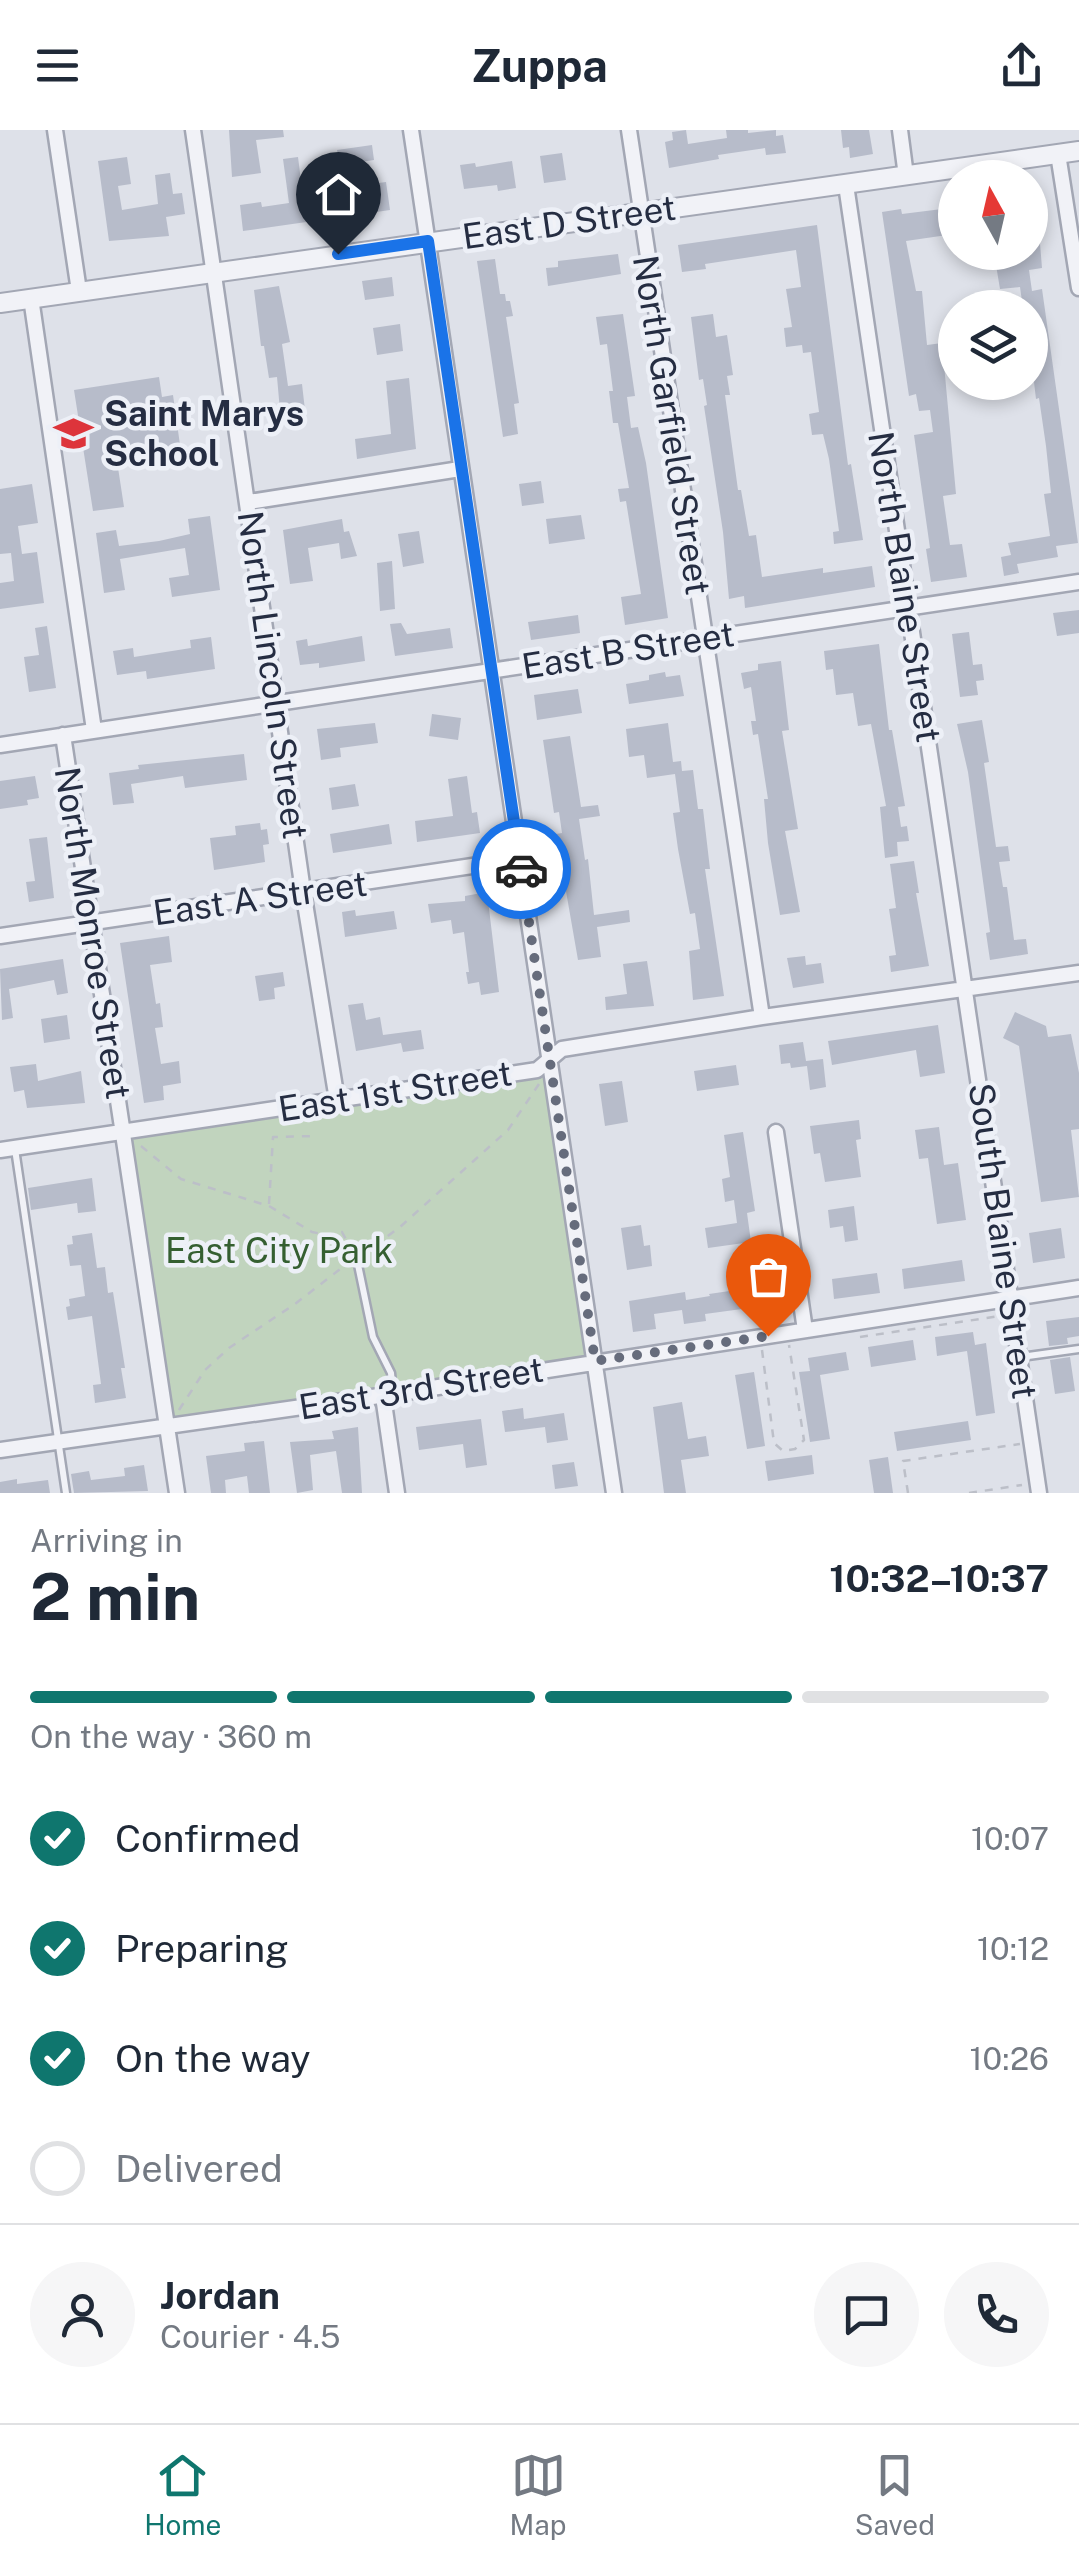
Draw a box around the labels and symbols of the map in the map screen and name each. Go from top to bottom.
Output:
pin [296,152,381,255]
north arrow [938,160,1048,270]
street label: East D Street [460,187,678,257]
street label: North Garfield Street [625,252,719,598]
place label: Saint Marys School [104,393,304,474]
school or university icon: Saint Marys School [53,412,95,454]
street label: North Blaine Street [860,429,950,745]
street label: North Lincoln Street [230,508,316,842]
street label: East B Street [519,613,737,687]
street label: North Monroe Street [46,764,140,1102]
courier [471,819,571,919]
street label: East A Street [150,863,370,933]
street label: East 1st Street [275,1052,515,1130]
street label: South Blaine Street [961,1080,1045,1402]
park label: East City Park [165,1230,393,1271]
pin [726,1234,811,1337]
street label: East 3rd Street [296,1348,546,1428]

